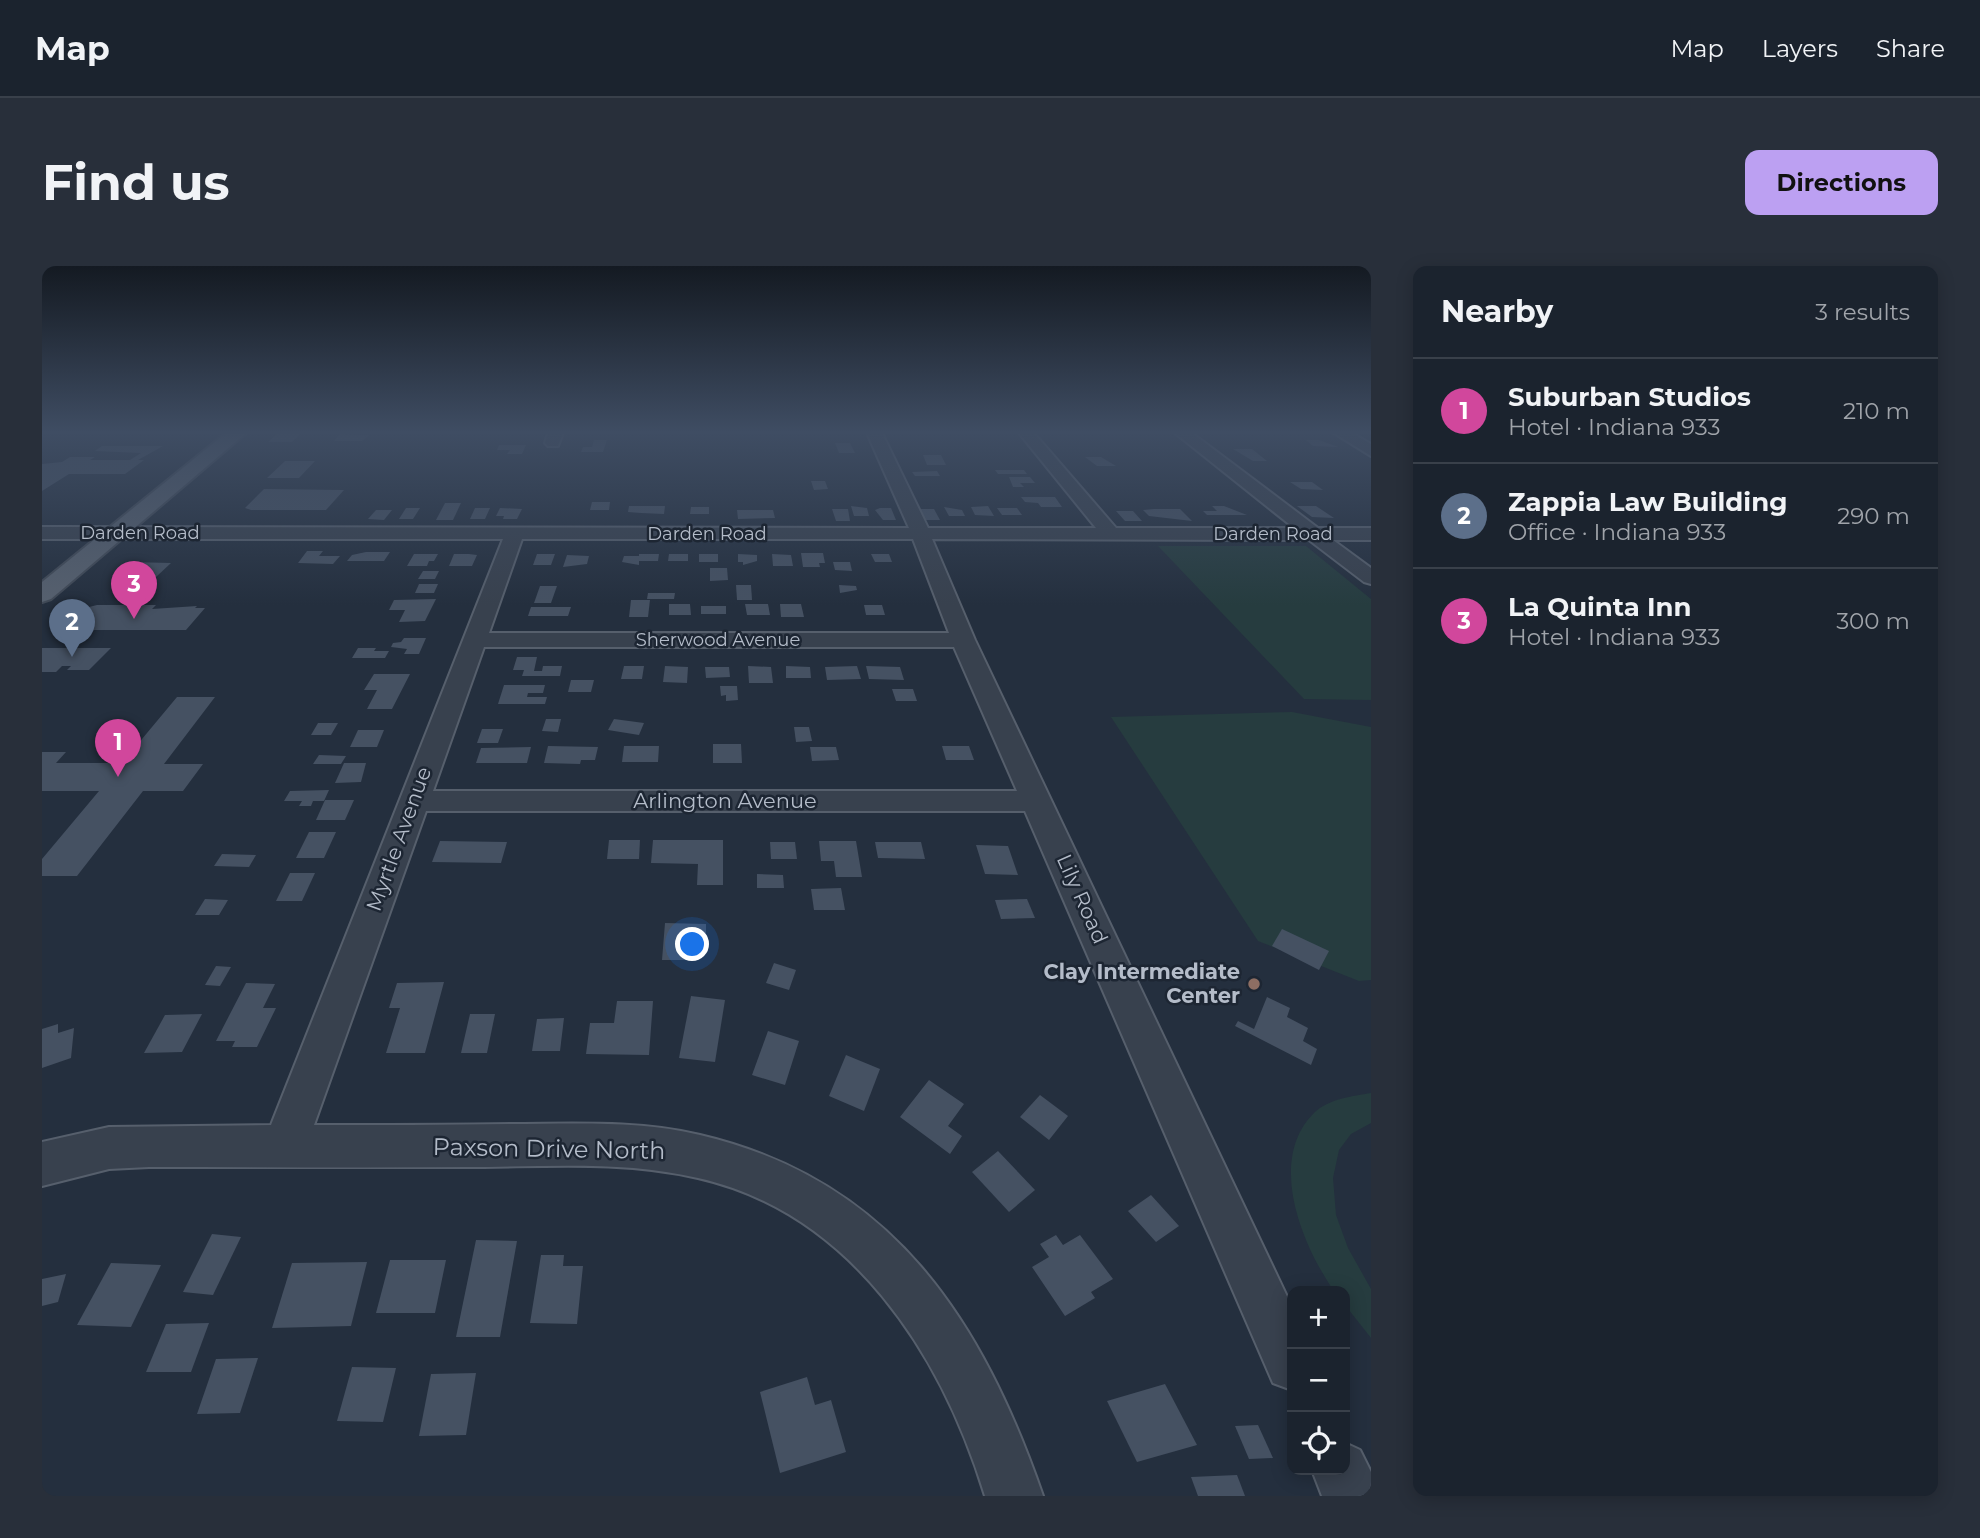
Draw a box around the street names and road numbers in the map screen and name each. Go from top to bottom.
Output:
street label: Darden Road [80,522,200,544]
street label: Darden Road [647,523,767,545]
street label: Darden Road [1213,523,1333,545]
street label: Sherwood Avenue [636,629,800,651]
street label: Myrtle Avenue [361,763,436,914]
street label: Arlington Avenue [633,788,817,813]
street label: Lily Road [1052,850,1113,947]
street label: Paxson Drive North [432,1132,666,1165]

